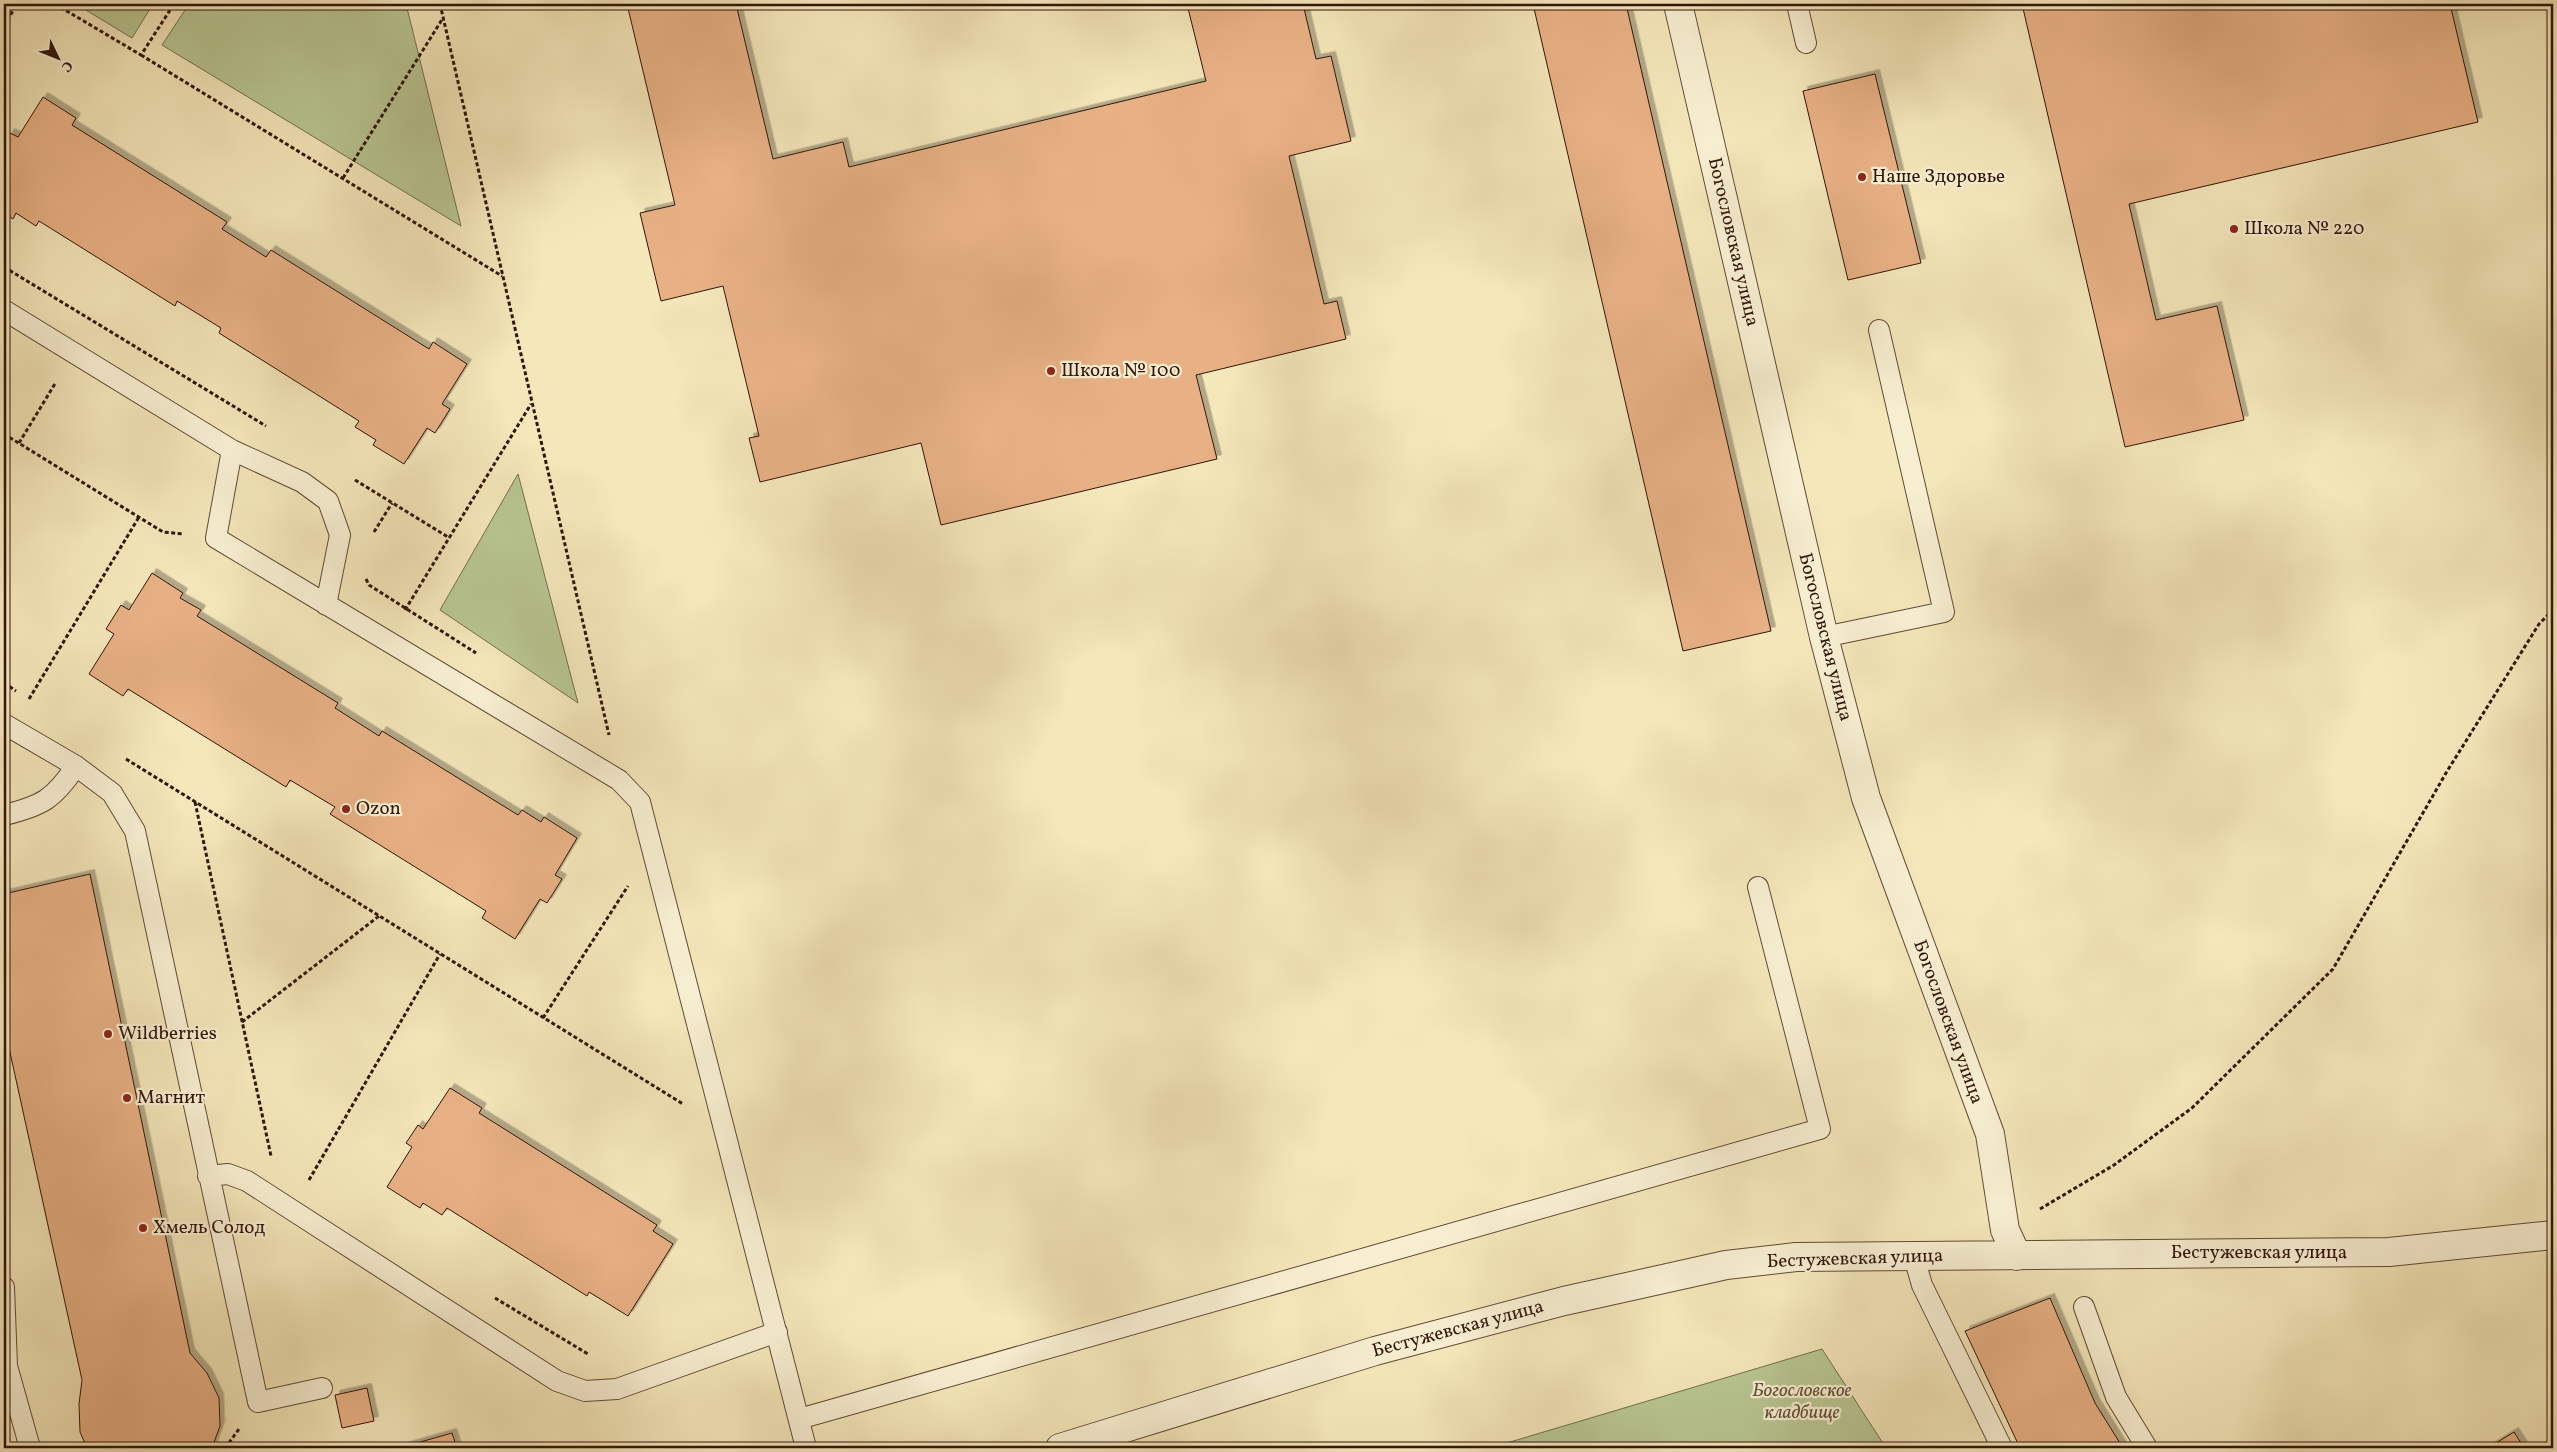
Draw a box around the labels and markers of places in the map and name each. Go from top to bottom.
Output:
place label: Наше Здоровье [1872,164,2005,190]
marker: Наше Здоровье [1856,171,1868,183]
place label: Школа № 220 [2244,216,2364,242]
marker: Школа № 220 [2228,223,2240,235]
place label: Школа № 100 [1061,358,1180,384]
marker: Школа № 100 [1045,365,1057,377]
place label: Ozon [356,796,401,822]
marker: Ozon [340,803,352,815]
place label: Wildberries [118,1021,217,1047]
marker: Wildberries [102,1028,114,1040]
place label: Магнит [137,1085,205,1111]
marker: Магнит [121,1092,133,1104]
place label: Хмель Солод [153,1215,265,1241]
marker: Хмель Солод [137,1222,149,1234]

